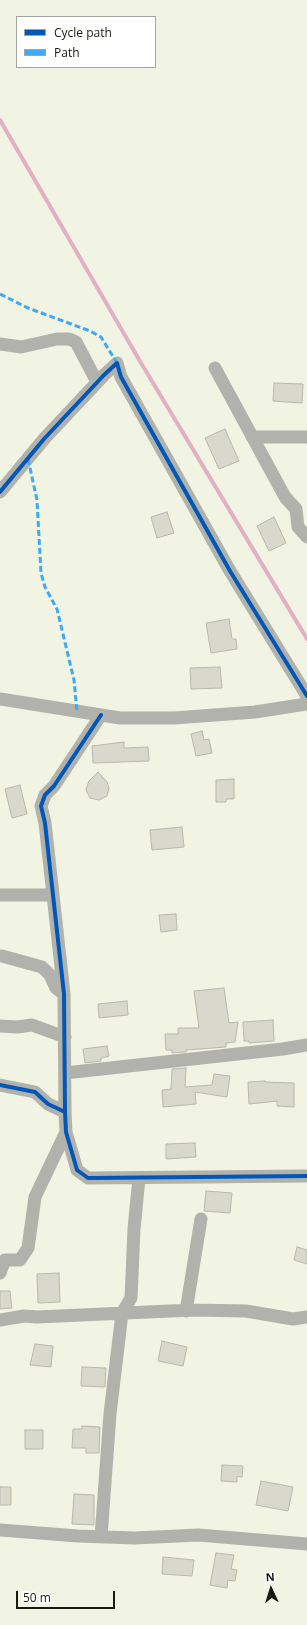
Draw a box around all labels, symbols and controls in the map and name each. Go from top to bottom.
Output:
legend [16,16,156,68]
text: Cycle path [54,24,112,41]
text: Path [54,44,80,61]
north arrow [251,1569,291,1609]
text: N [265,1569,275,1584]
scale bar [18,1583,117,1609]
text: 50 m [23,1589,51,1606]

